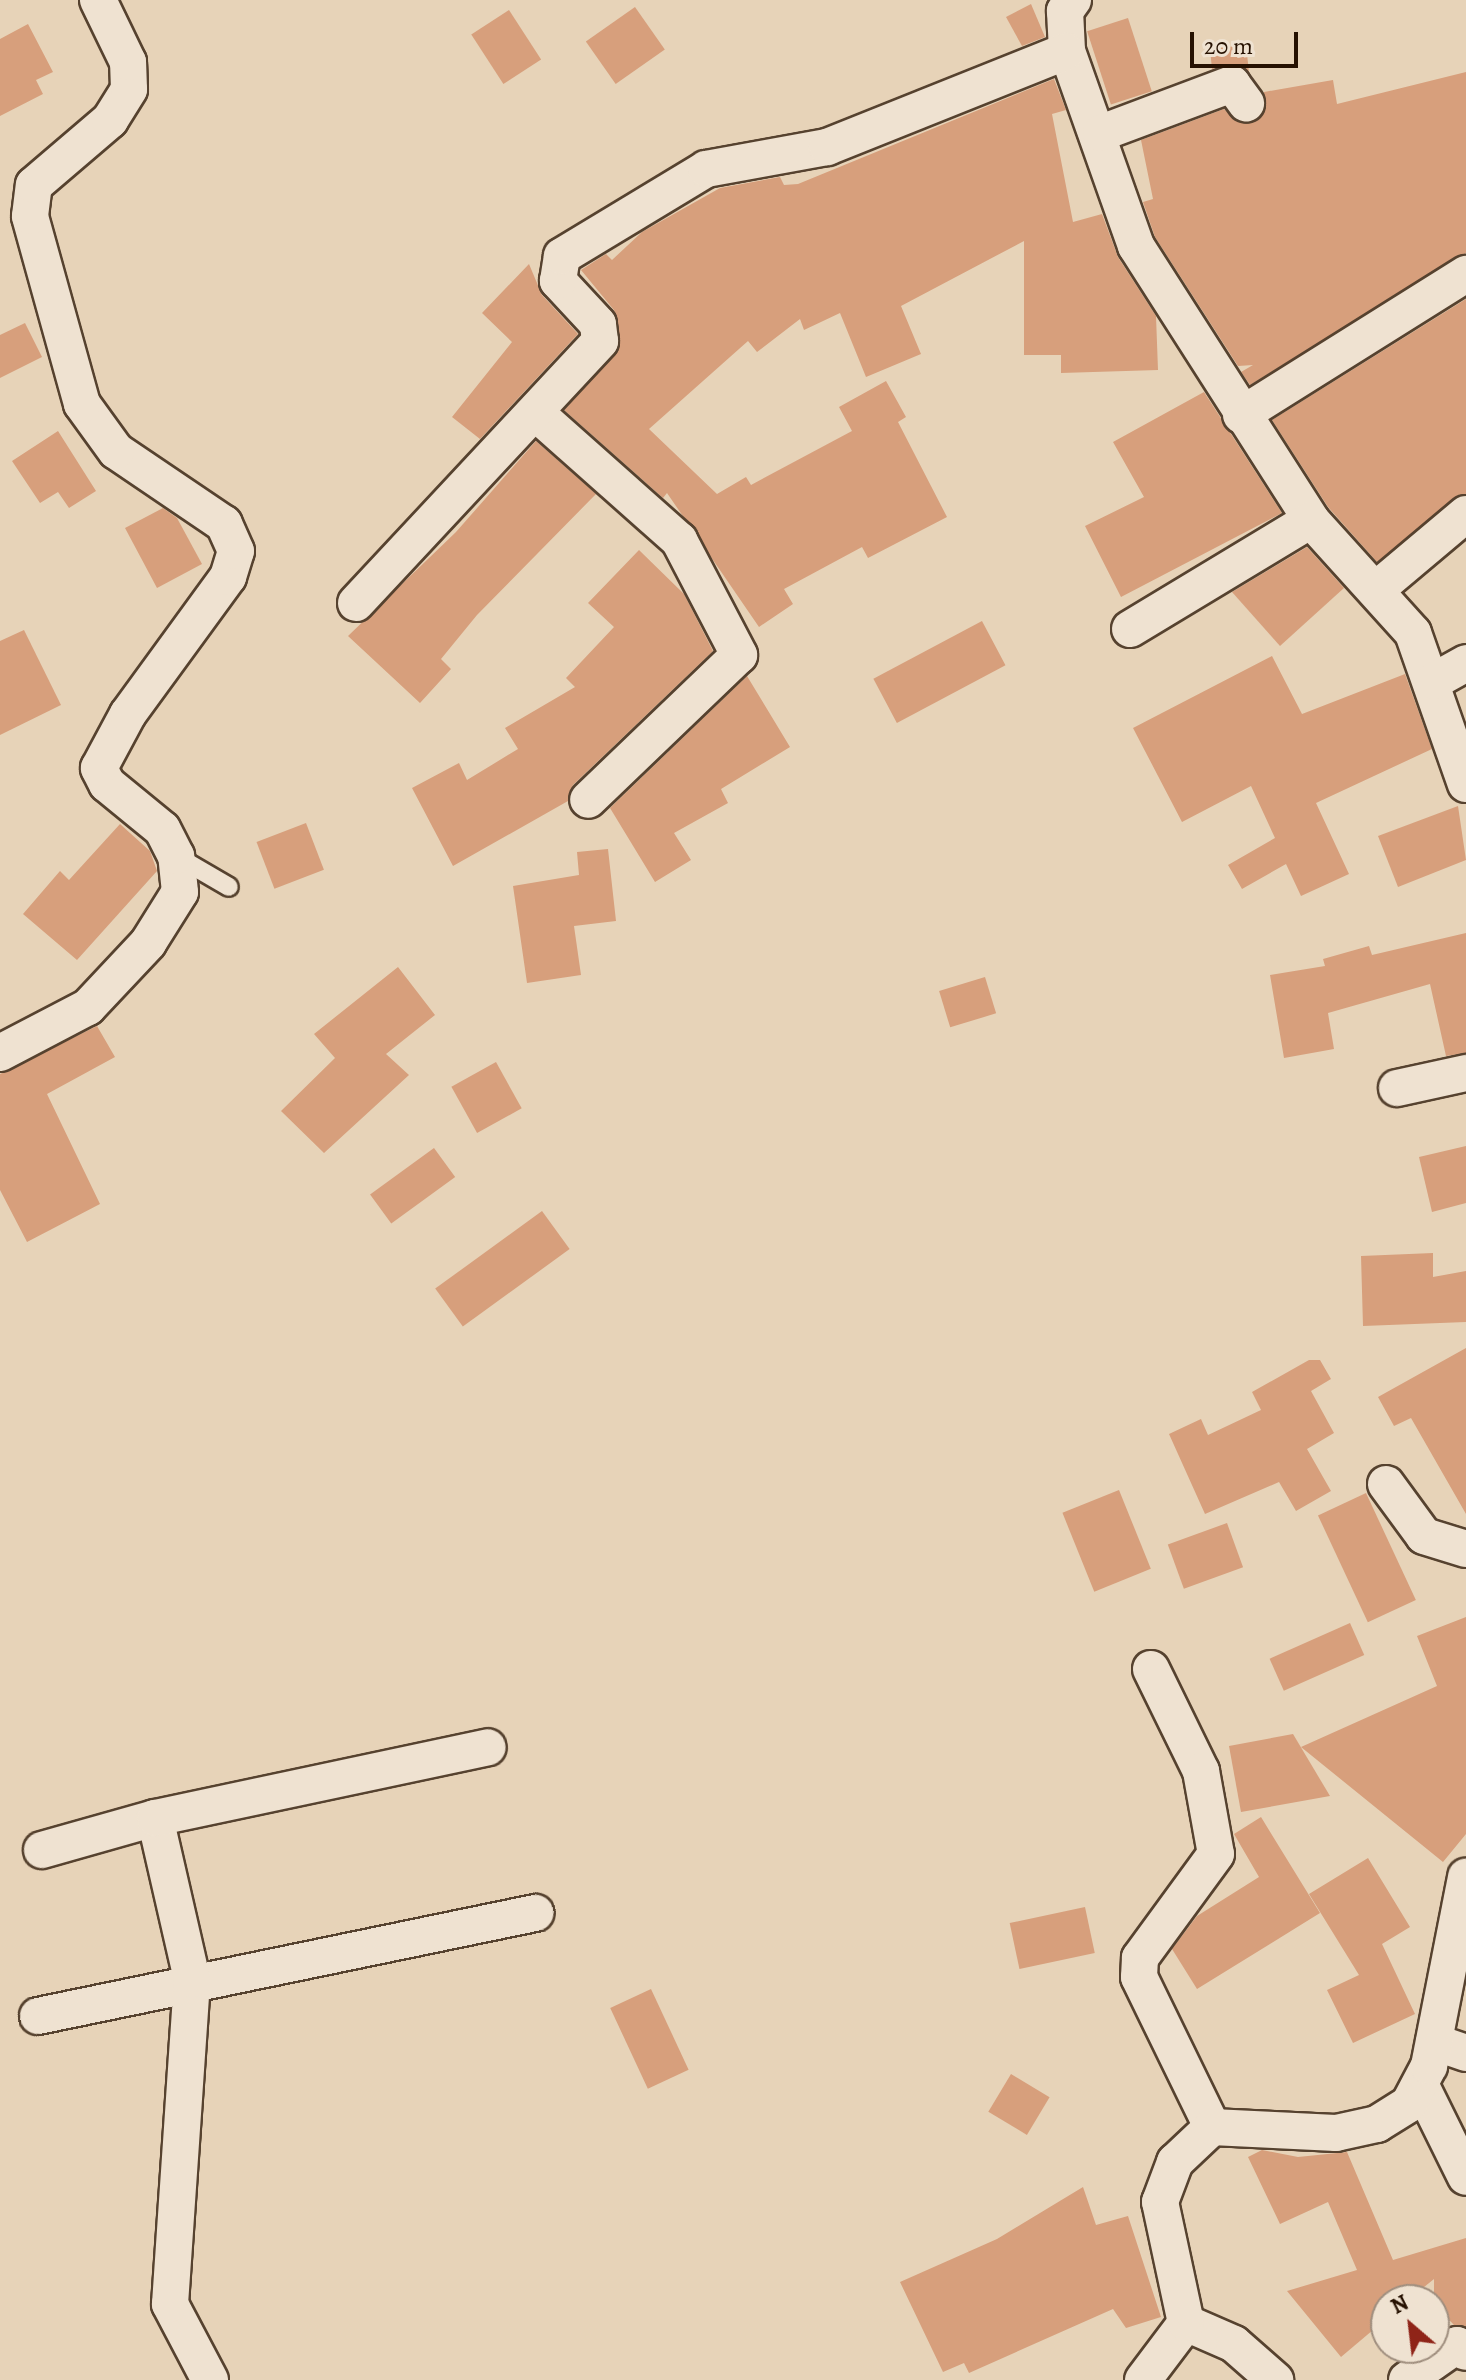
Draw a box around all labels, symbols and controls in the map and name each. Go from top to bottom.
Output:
scale bar [1194,16,1302,66]
text: 20 m [1204,30,1253,62]
north arrow [1370,2284,1450,2364]
text: N [1386,2288,1414,2322]

